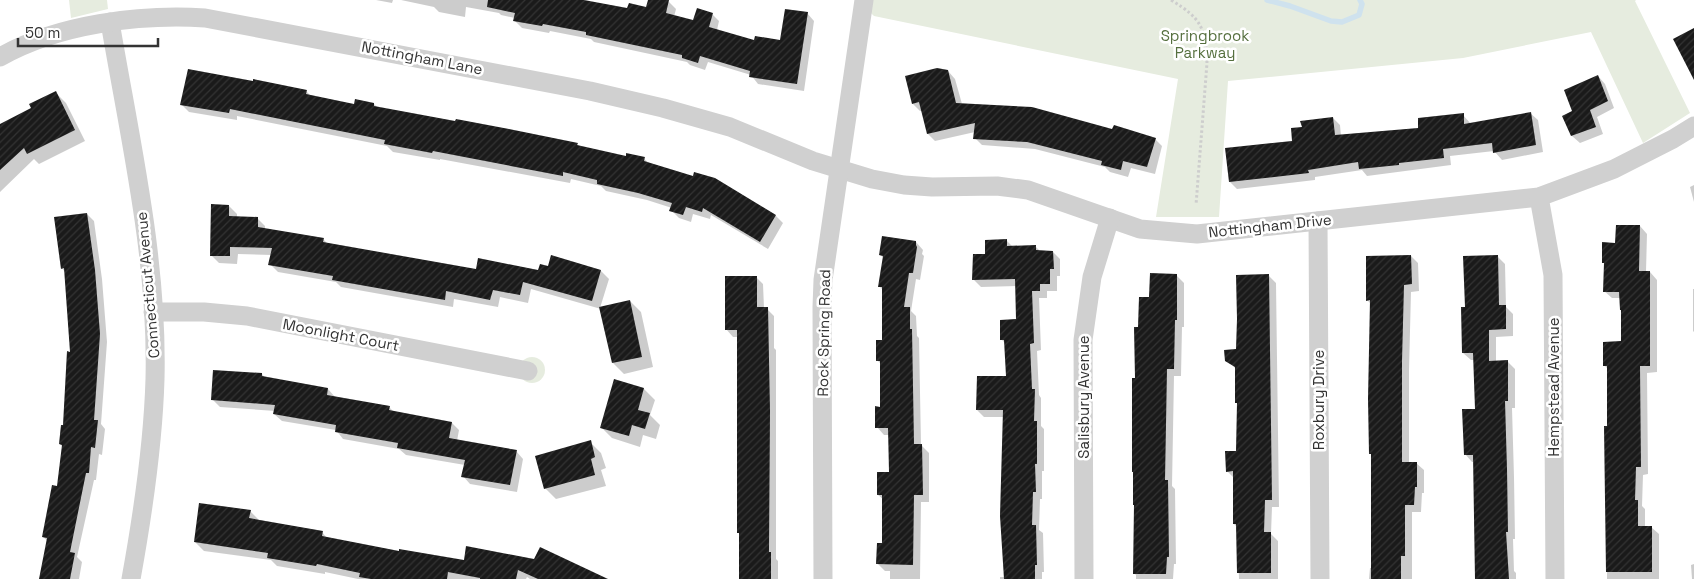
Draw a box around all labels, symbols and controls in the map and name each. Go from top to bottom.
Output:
scale bar [18,15,158,47]
text: 50 m [25,23,60,42]
park label: Springbrook Parkway [1161,26,1249,62]
street label: Nottingham Lane [360,36,484,79]
street label: Nottingham Drive [1207,210,1333,241]
street label: Connecticut Avenue [132,211,163,359]
street label: Rock Spring Road [813,269,834,397]
street label: Moonlight Court [281,314,401,355]
street label: Hempstead Avenue [1544,317,1563,457]
street label: Salisbury Avenue [1074,335,1093,459]
street label: Roxbury Drive [1309,350,1328,450]

